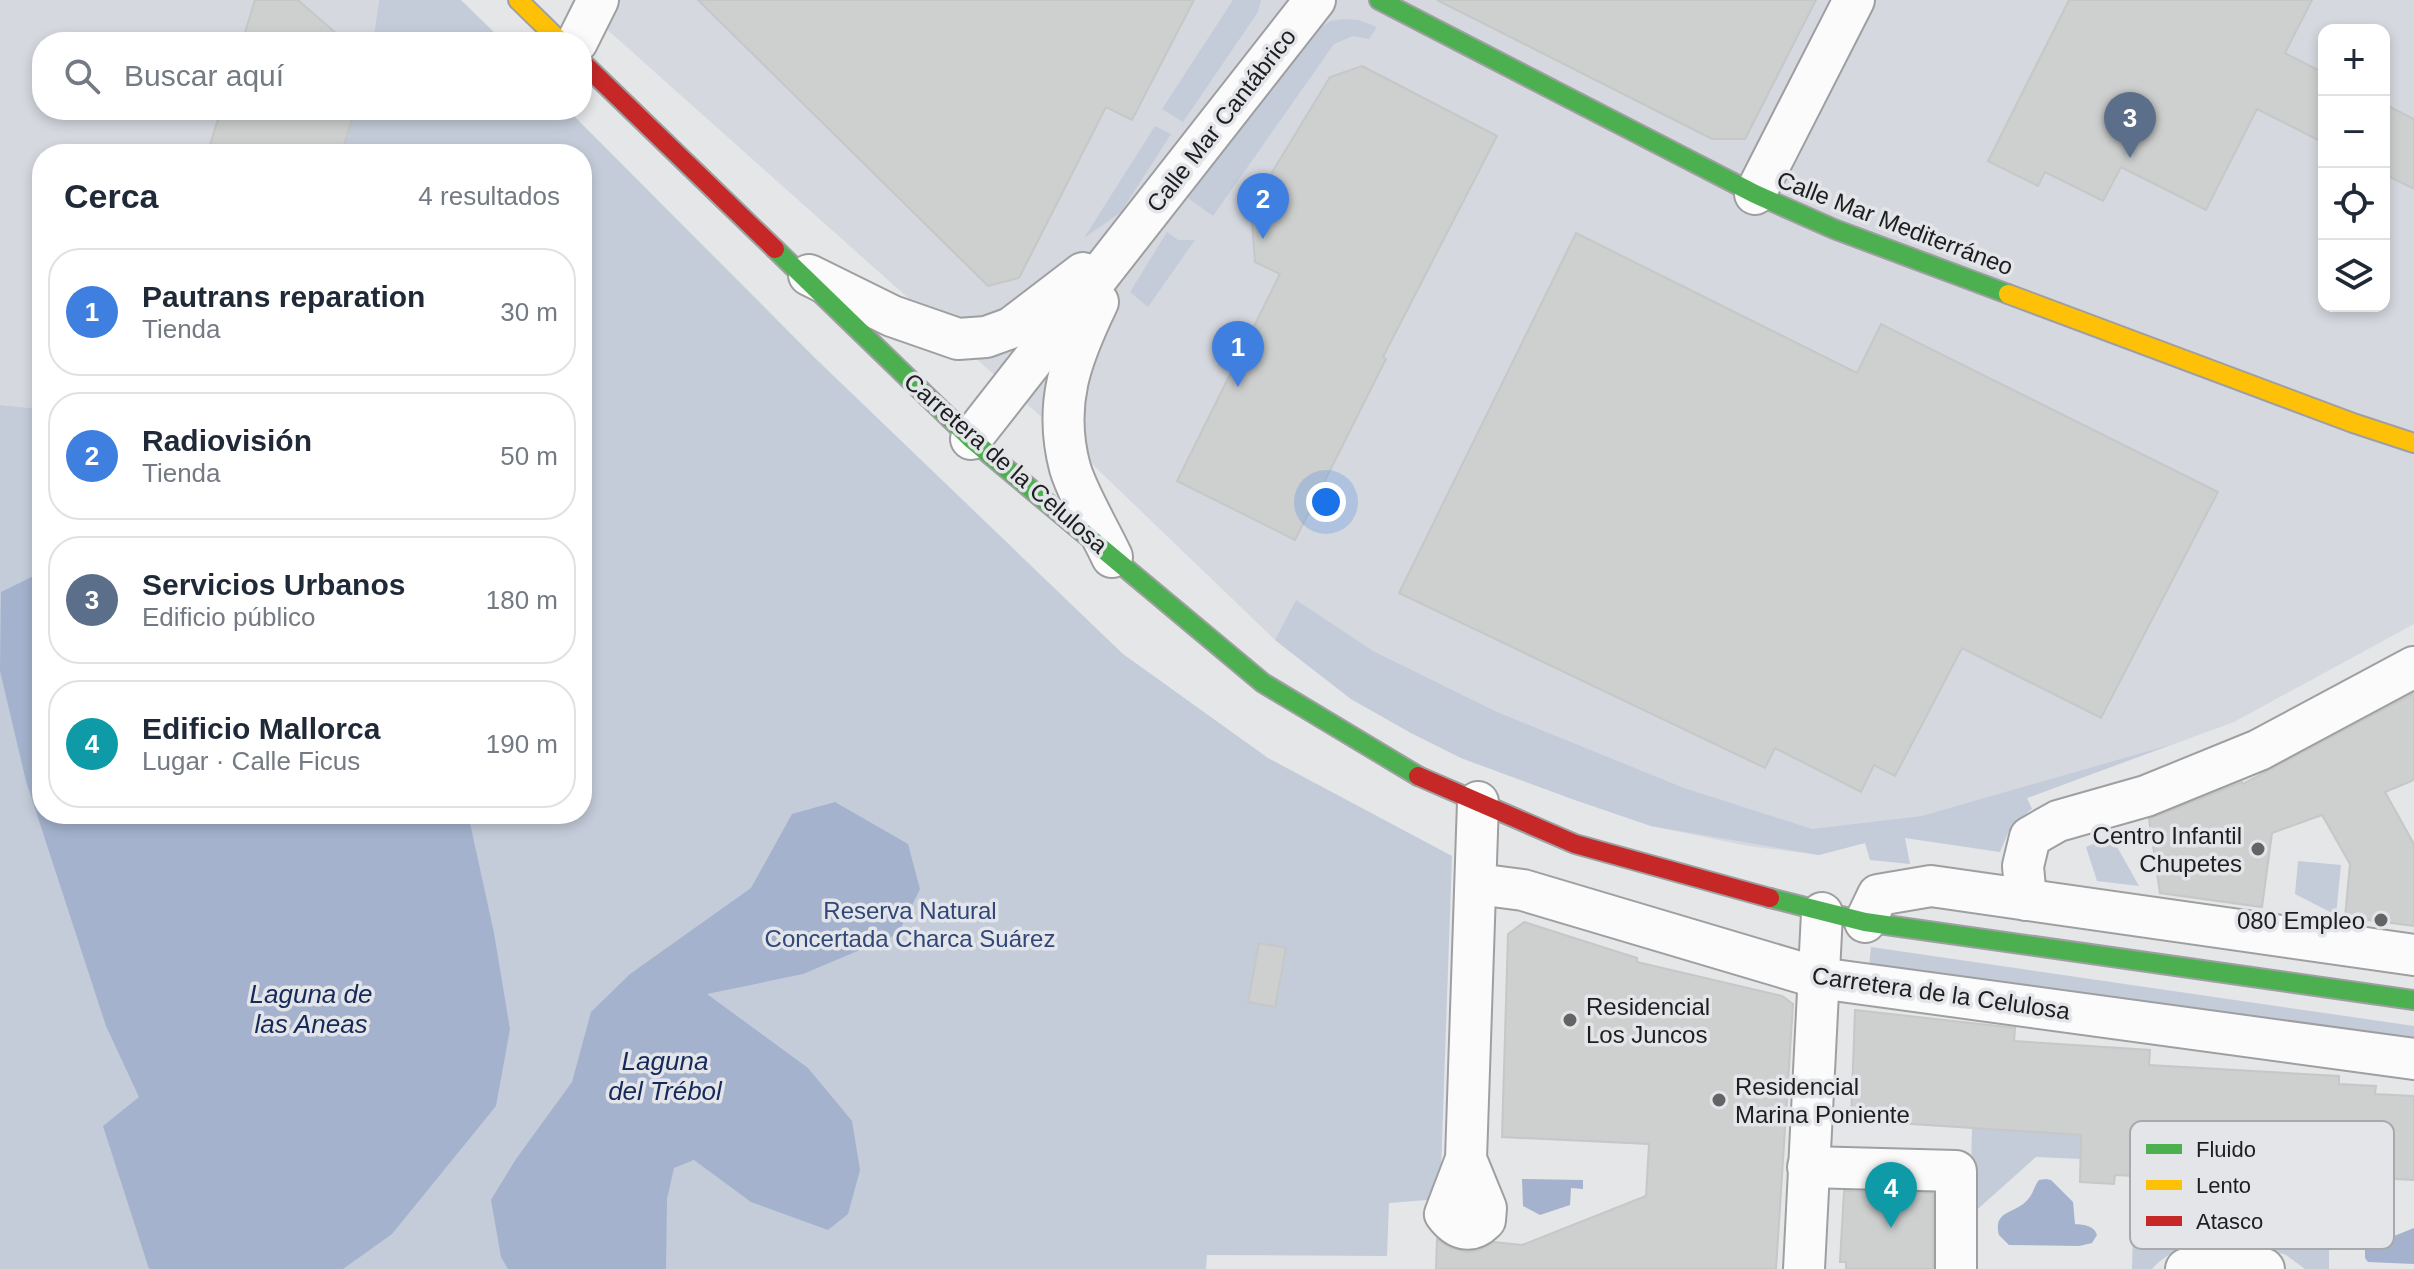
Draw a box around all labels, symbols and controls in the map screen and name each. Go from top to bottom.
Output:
street label: Calle Mar Cantábrico [1141,23,1301,217]
map controls [2318,24,2390,312]
button: + [2318,24,2390,96]
search box [32,32,592,120]
icon: search [60,54,104,98]
text: Buscar aquí [124,59,284,92]
pin: 3 [2104,92,2156,158]
button: − [2318,96,2390,168]
street label: Calle Mar Mediterráneo [1773,165,2017,281]
button: locate [2318,168,2390,240]
pin: 2 [1237,173,1289,239]
text: Cerca [64,177,159,215]
text: 4 resultados [418,181,560,211]
button: layers [2318,240,2390,312]
text: Pautrans reparation [142,280,425,313]
text: 1 [85,297,99,327]
text: 30 m [500,297,558,327]
text: Tienda [142,314,221,344]
pin: 1 [1212,321,1264,387]
street label: Carretera de la Celulosa [899,367,1114,559]
text: Radiovisión [142,424,312,457]
text: 2 [85,441,99,471]
text: 50 m [500,441,558,471]
text: Tienda [142,458,221,488]
your location [1306,482,1346,522]
text: Servicios Urbanos [142,568,405,601]
text: 3 [85,585,99,615]
text: 180 m [486,585,558,615]
text: Edificio público [142,602,315,632]
text: Edificio Mallorca [142,712,380,745]
text: 4 [85,729,99,759]
text: 190 m [486,729,558,759]
text: Lugar · Calle Ficus [142,746,360,776]
place label: Centro Infantil Chupetes [2093,822,2242,877]
marker: Centro Infantil Chupetes [2249,840,2267,858]
park label: Reserva Natural Concertada Charca Suárez [765,897,1055,952]
place label: 080 Empleo [2237,907,2365,934]
marker: 080 Empleo [2372,911,2390,929]
street label: Carretera de la Celulosa [1810,962,2072,1025]
water label: Laguna de las Aneas [250,979,372,1039]
place label: Residencial Los Juncos [1586,993,1710,1048]
marker: Residencial Los Juncos [1561,1011,1579,1029]
water label: Laguna del Trébol [608,1046,723,1106]
place label: Residencial Marina Poniente [1735,1073,1910,1128]
marker: Residencial Marina Poniente [1710,1091,1728,1109]
legend [2130,1121,2394,1249]
text: Fluido [2196,1137,2256,1162]
pin: 4 [1865,1162,1917,1228]
text: Lento [2196,1173,2251,1198]
text: Atasco [2196,1209,2263,1234]

